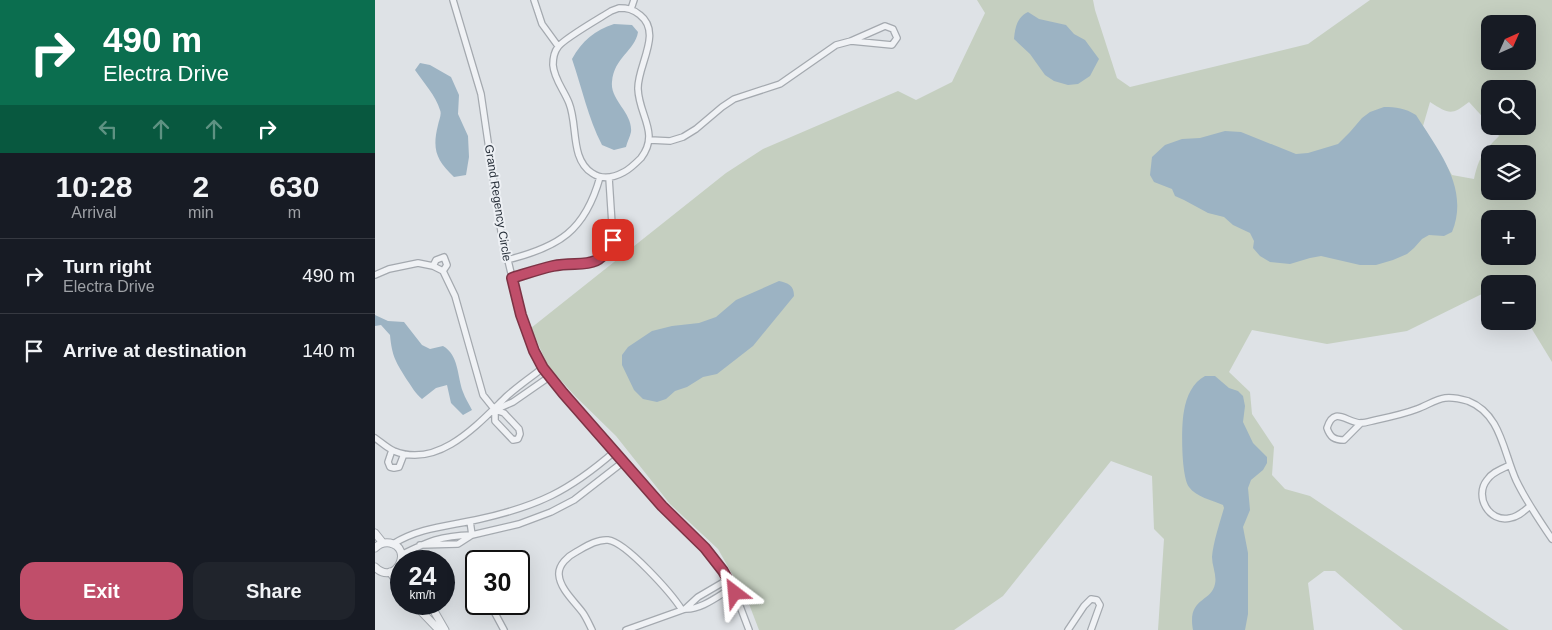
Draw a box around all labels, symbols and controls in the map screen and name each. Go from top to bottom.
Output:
north arrow [1481,15,1536,70]
map controls [1481,15,1536,330]
icon: right [20,20,85,85]
text: 490 m [103,20,202,59]
text: Electra Drive [103,61,229,86]
button: search [1481,80,1536,135]
icon: left [94,115,122,143]
icon: ahead [147,115,175,143]
icon: ahead [200,115,228,143]
icon: right [253,115,281,143]
street label: Grand Regency Circle [482,144,514,263]
button: layers [1481,145,1536,200]
text: 10:28 [56,170,132,203]
text: 2 [192,170,209,203]
text: 630 [269,170,319,203]
text: Arrival [71,204,117,221]
text: min [188,204,214,221]
text: m [288,204,301,221]
button: + [1481,210,1536,265]
pin [592,219,634,261]
icon: arrive [599,226,627,254]
text: Turn right [63,256,151,277]
icon: right [20,262,48,290]
text: 490 m [302,265,355,286]
button: − [1481,275,1536,330]
text: Electra Drive [63,278,155,295]
icon: arrive [20,337,48,365]
text: Arrive at destination [63,340,247,361]
text: 140 m [302,340,355,361]
speed limit sign: 30 [465,550,530,615]
button: Exit [20,562,183,620]
button: Share [193,562,355,620]
text: 24 [409,562,436,590]
position arrow [708,566,760,618]
text: km/h [409,588,436,602]

